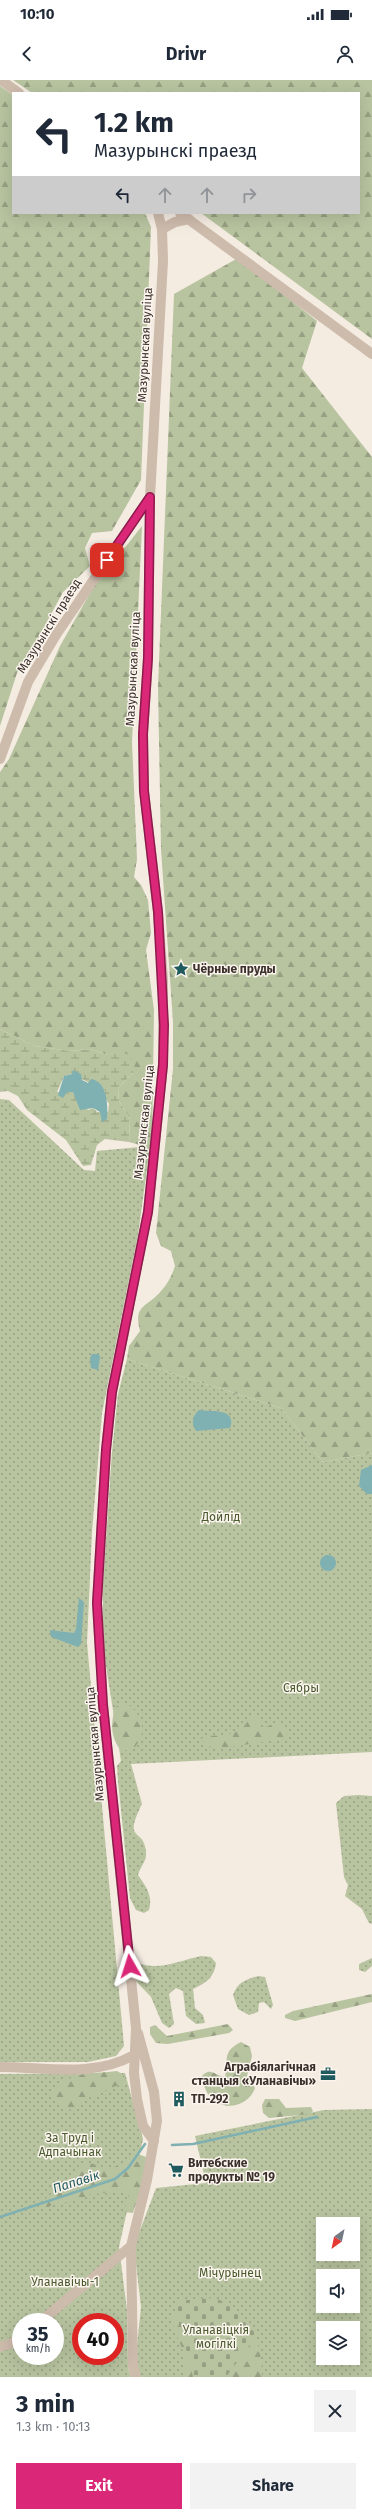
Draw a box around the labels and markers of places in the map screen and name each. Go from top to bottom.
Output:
pin [90,543,124,577]
place icon: Чёрные пруды [172,960,190,978]
place label: Чёрные пруды [193,962,276,976]
place label: Аграбіялагічная станцыя «Уланавічы» [191,2060,316,2088]
office icon: Аграбіялагічная станцыя «Уланавічы» [319,2065,337,2083]
building icon: ТП-292 [170,2090,188,2108]
place label: ТП-292 [191,2092,229,2106]
place label: Витебские продукты № 19 [188,2156,275,2184]
supermarket icon: Витебские продукты № 19 [167,2161,185,2179]

